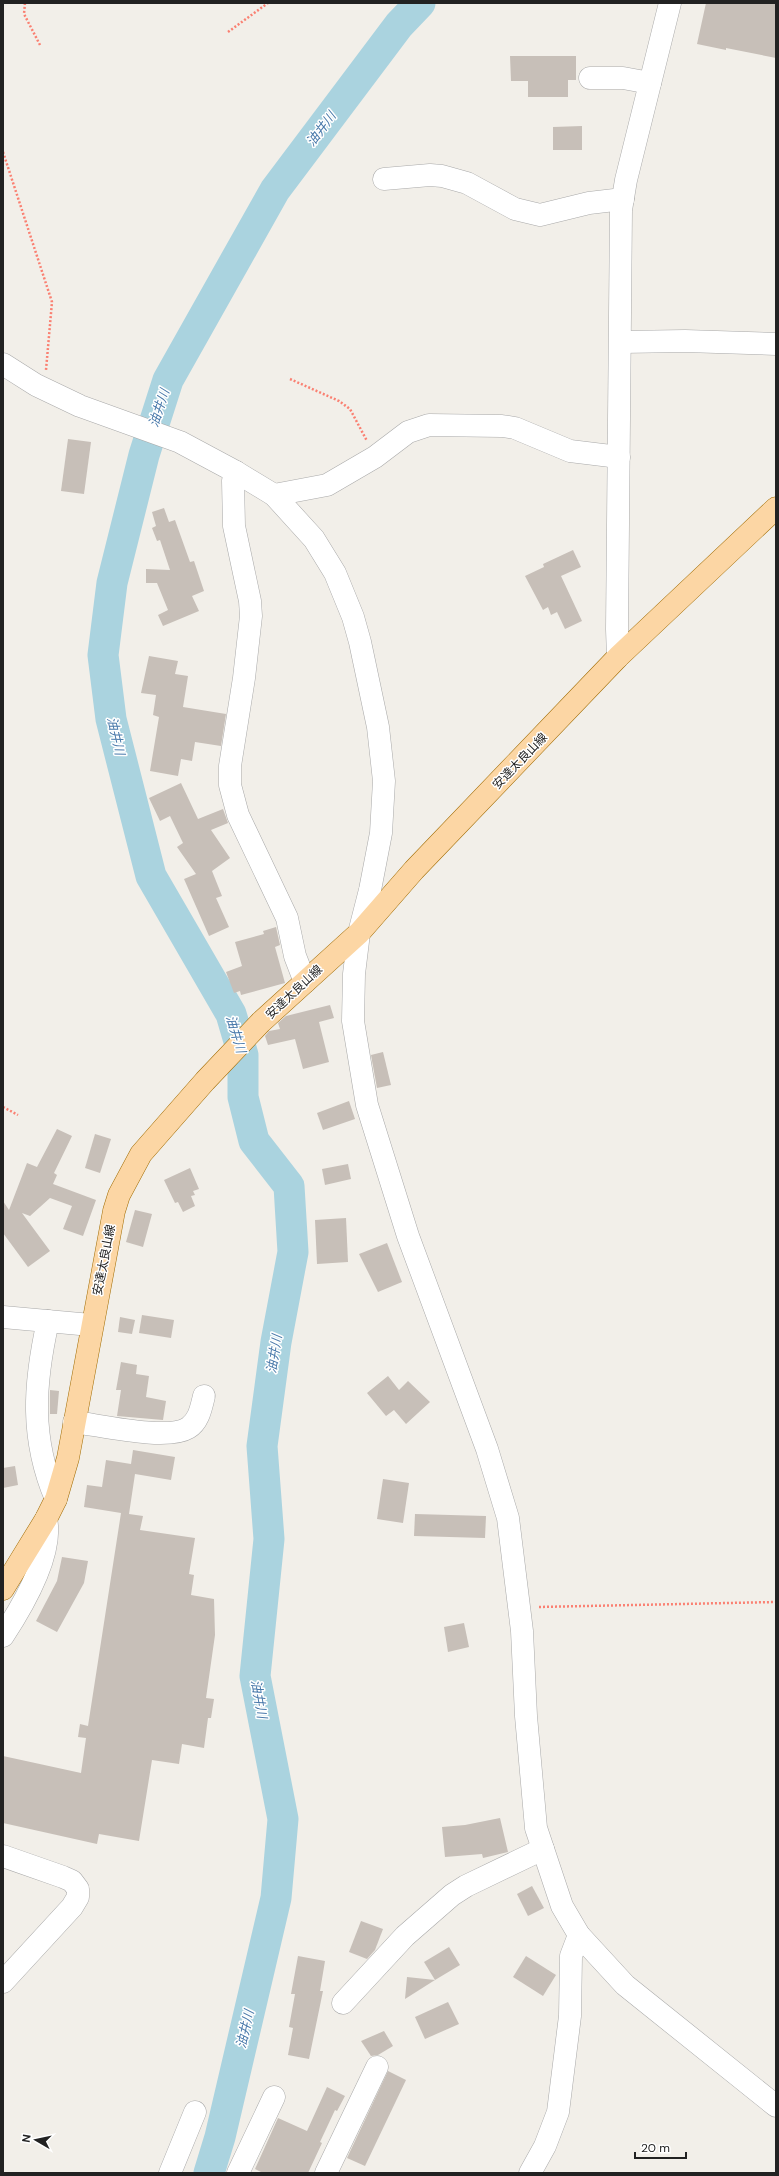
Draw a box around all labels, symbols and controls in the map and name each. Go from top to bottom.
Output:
water label: 油井川 [302,107,341,150]
water label: 油井川 [145,385,174,429]
water label: 油井川 [103,715,129,759]
street label: 安達太良山線 [489,730,551,792]
street label: 安達太良山線 [262,962,326,1022]
water label: 油井川 [222,1013,250,1057]
street label: 安達太良山線 [89,1223,119,1297]
water label: 油井川 [263,1331,286,1375]
water label: 油井川 [247,1678,271,1722]
water label: 油井川 [232,2006,258,2050]
north arrow [16,2120,56,2160]
text: N [19,2133,34,2143]
scale bar [635,2134,686,2160]
text: 20 m [641,2140,670,2156]

